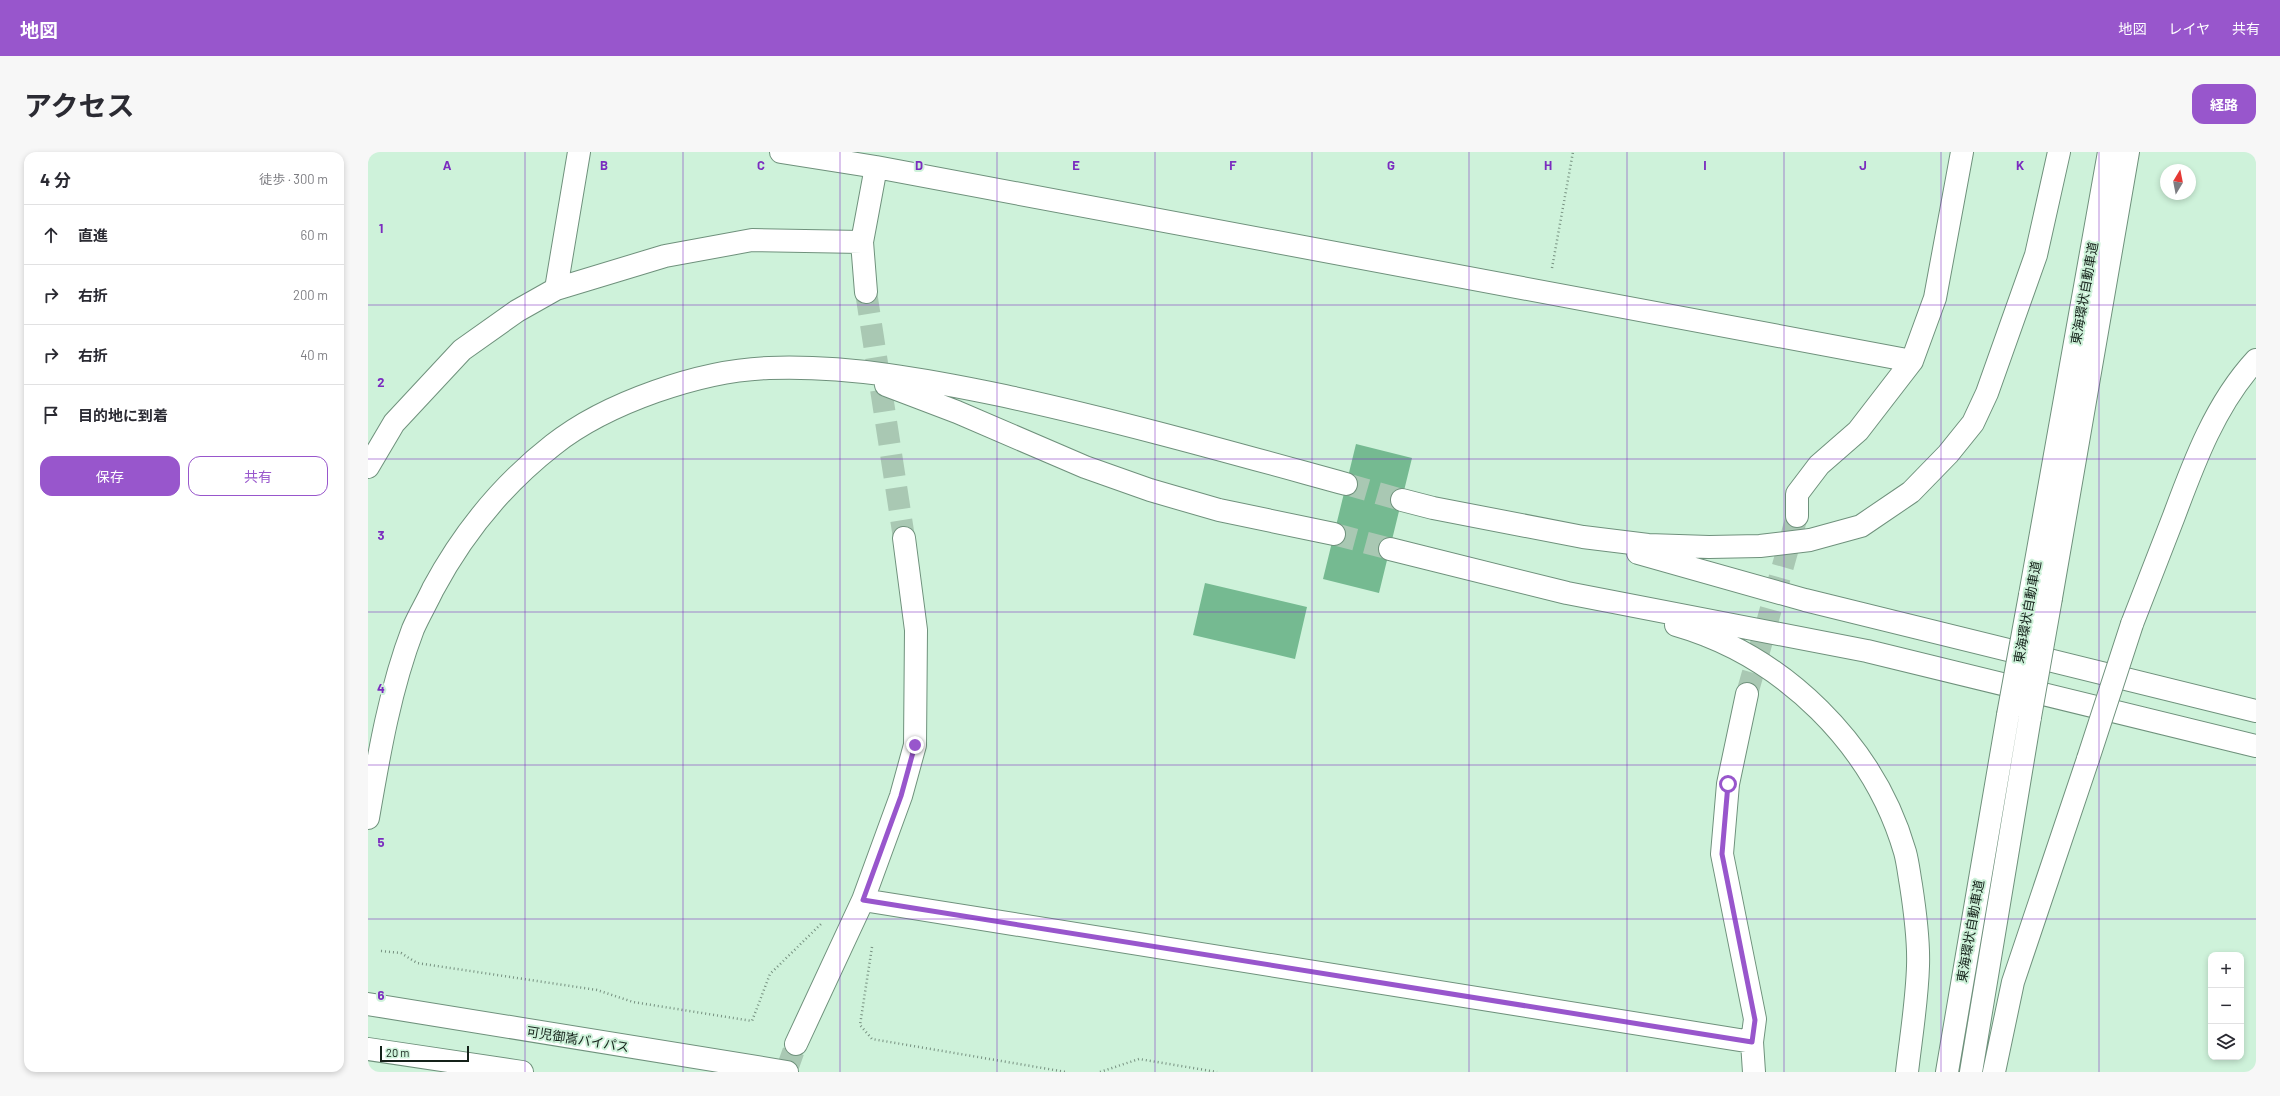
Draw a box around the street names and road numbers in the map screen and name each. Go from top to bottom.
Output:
street label: 東海環状自動車道 [2067,240,2101,346]
street label: 東海環状自動車道 [2010,559,2044,665]
street label: 東海環状自動車道 [1953,878,1987,984]
street label: 可児御嵩バイパス [526,1023,630,1055]

